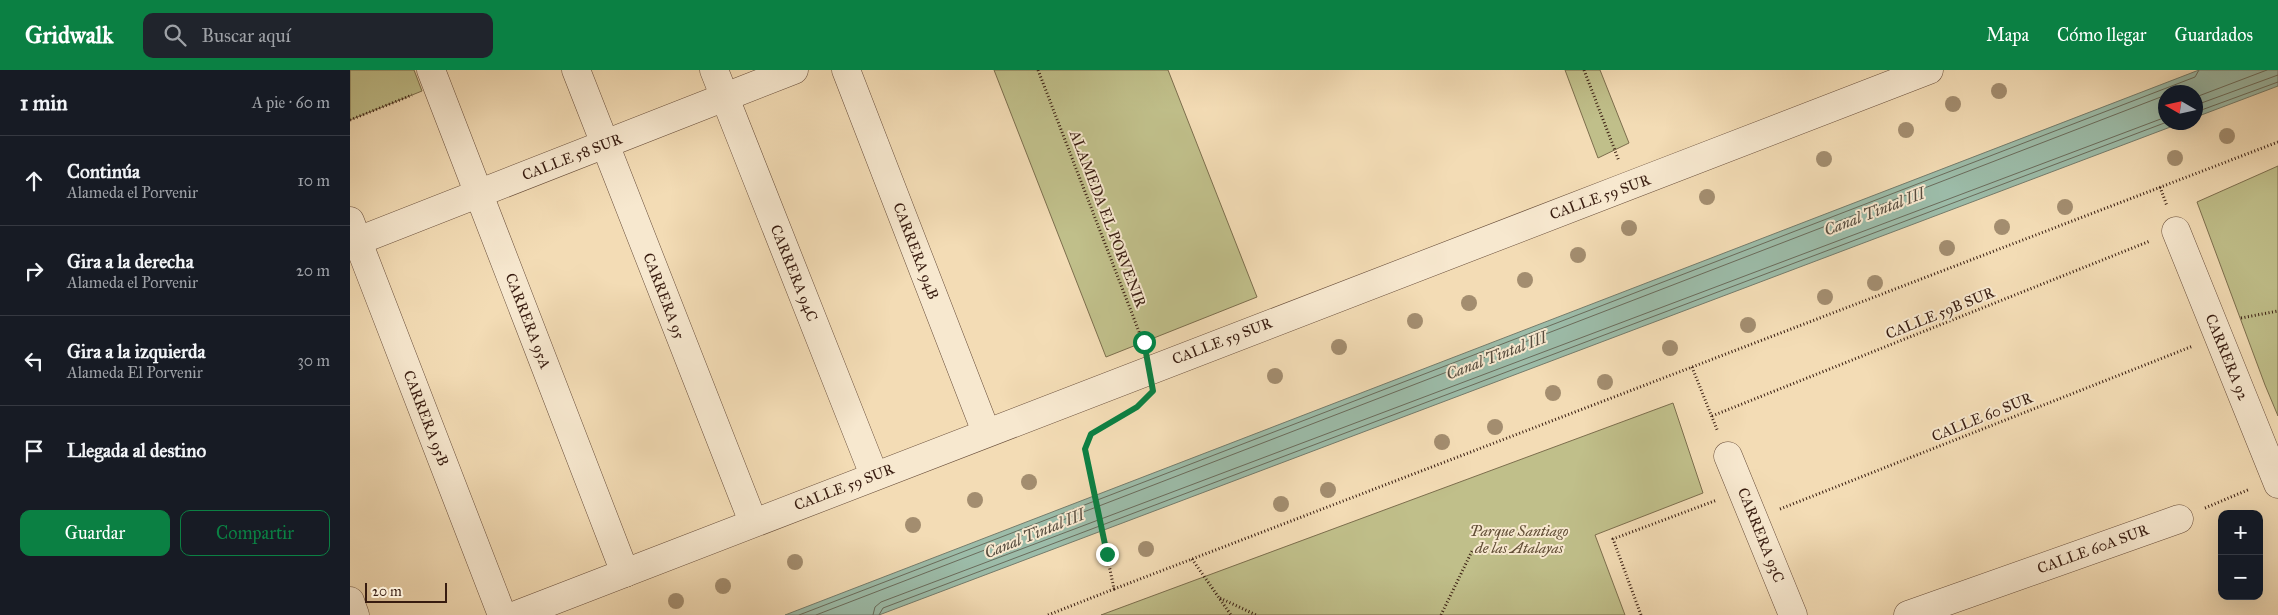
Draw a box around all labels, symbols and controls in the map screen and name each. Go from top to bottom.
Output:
search box [143,13,493,58]
text: Gridwalk [25,20,113,50]
icon: search [161,21,189,49]
text: Buscar aquí [201,24,291,47]
text: Mapa [1986,24,2029,46]
text: Cómo llegar [2057,24,2147,46]
text: Guardados [2175,24,2253,46]
north arrow [2158,85,2203,130]
text: 1 min [20,90,68,116]
text: A pie · 60 m [252,93,330,112]
street label: ALAMEDA EL PORVENIR [1065,127,1150,311]
street label: CALLE 58 SUR [519,130,625,184]
text: Continúa [67,160,140,183]
icon: ahead [20,167,48,195]
street label: CALLE 59 SUR [1547,170,1653,224]
text: 10 m [298,171,330,190]
text: Alameda el Porvenir [67,183,198,202]
water label: Canal Tintal III [1821,183,1930,239]
street label: CARRERA 94B [889,200,943,302]
street label: CARRERA 94C [766,222,822,324]
text: Gira a la derecha [67,250,194,273]
street label: CARRERA 95 [639,250,689,342]
icon: right [20,257,48,285]
text: 20 m [296,261,330,280]
street label: CARRERA 95A [501,271,555,371]
text: Alameda el Porvenir [67,273,198,292]
street label: CALLE 59B SUR [1883,283,1997,343]
street label: CARRERA 92 [2202,311,2253,403]
street label: CALLE 59 SUR [1169,313,1275,368]
water label: Canal Tintal III [1443,327,1552,383]
route start [1133,331,1156,354]
text: Gira a la izquierda [67,340,206,363]
icon: left [20,347,48,375]
text: 30 m [297,351,330,370]
text: Alameda El Porvenir [67,363,203,382]
street label: CARRERA 95B [399,368,453,468]
street label: CALLE 60 SUR [1929,388,2035,445]
icon: arrive [20,437,48,465]
text: Llegada al destino [67,439,206,462]
street label: CALLE 59 SUR [791,459,897,514]
street label: CARRERA 93C [1734,485,1788,585]
water label: Canal Tintal III [981,504,1090,562]
button: Guardar [20,510,170,556]
button: Compartir [180,510,330,556]
map controls [2218,510,2263,600]
button: + [2218,510,2263,555]
street label: CALLE 60A SUR [2035,520,2152,578]
park label: Parque Santiago de las Atalayas [1470,522,1569,557]
route end [1096,543,1119,566]
button: − [2218,555,2263,600]
scale bar [365,580,448,603]
text: 20 m [372,583,402,600]

